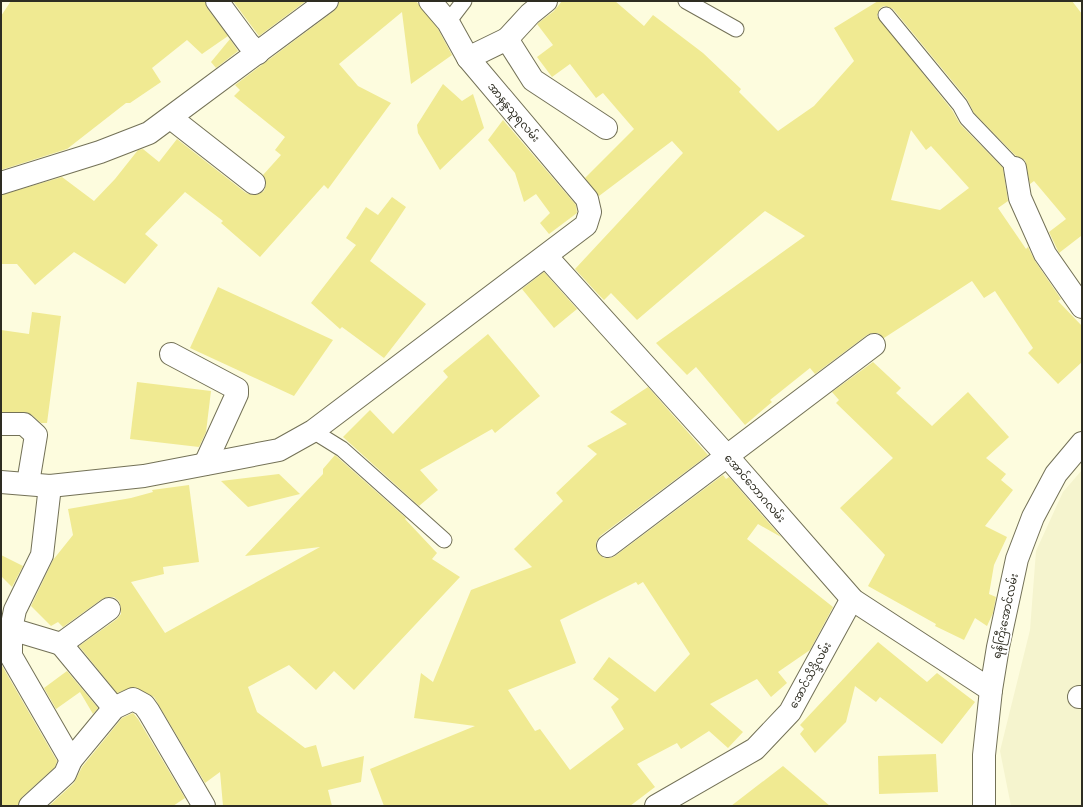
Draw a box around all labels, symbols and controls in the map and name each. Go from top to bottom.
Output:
street label: အာနန္ဒသူရလမ်း [483,79,543,146]
street label: အောင်ဘောဂလမ်း [722,451,789,525]
street label: ရန်ကြီးအောင်လမ်း [989,572,1023,660]
street label: အောင်သိဒ္ဒိလမ်း [786,639,836,712]

